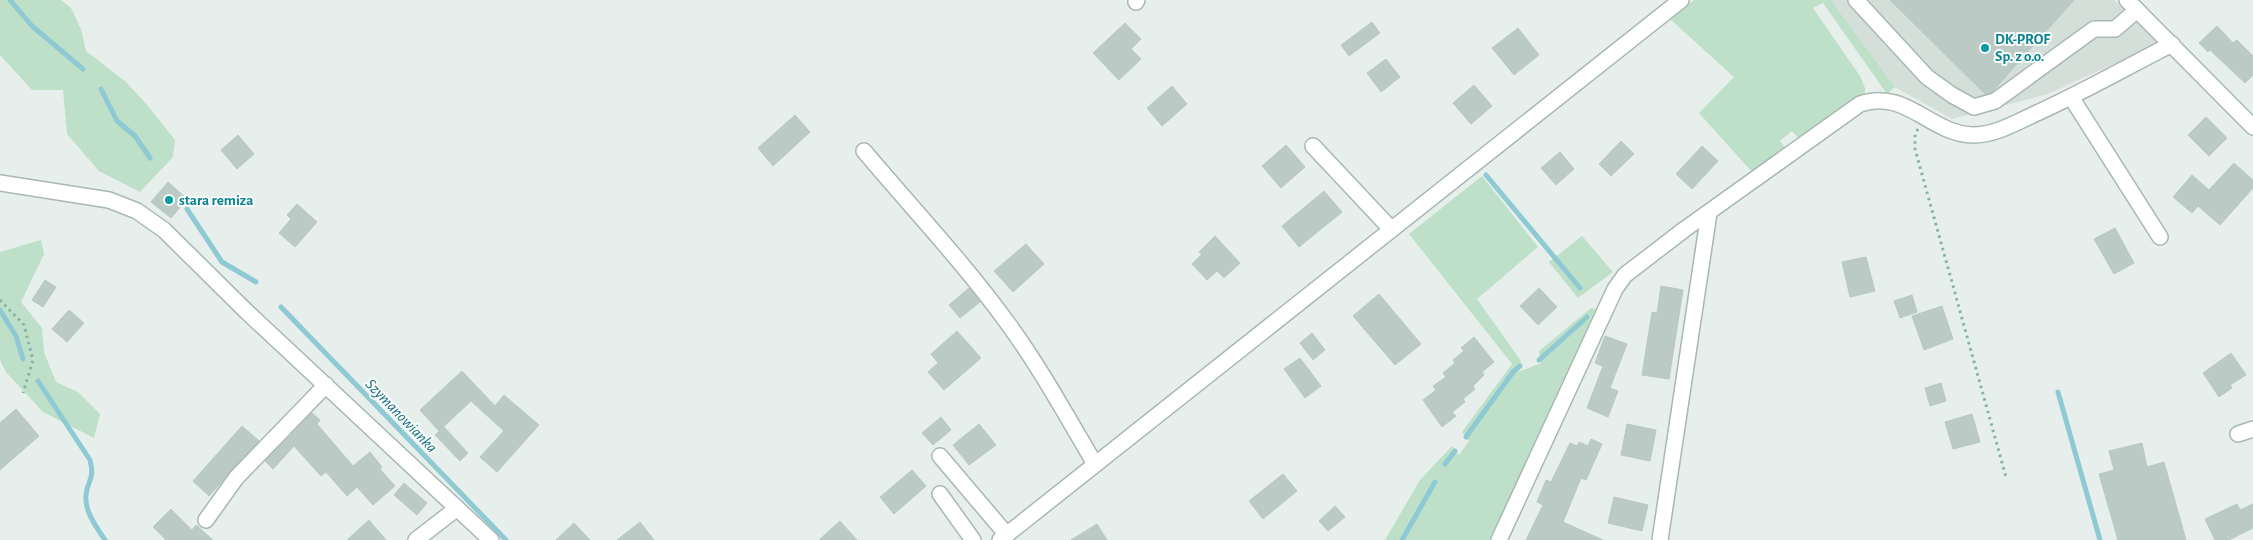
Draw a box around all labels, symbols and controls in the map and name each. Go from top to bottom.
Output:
place label: DK-PROF Sp. z o.o. [1995,32,2051,64]
marker: DK-PROF Sp. z o.o. [1979,42,1991,54]
place label: stara remiza [179,193,253,208]
marker: stara remiza [163,194,175,206]
water label: Szymanowianka [362,376,440,456]

